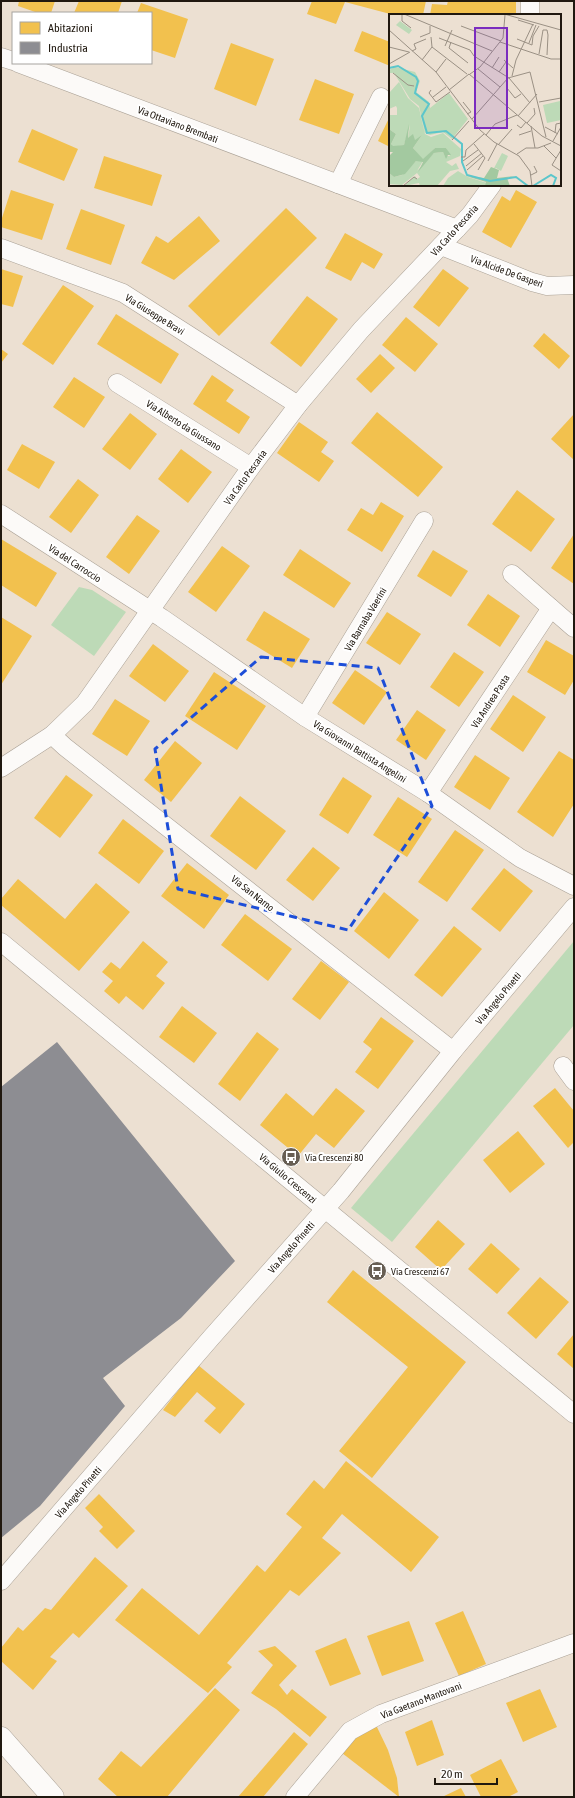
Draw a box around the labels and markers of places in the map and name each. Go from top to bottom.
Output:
bus stop icon: Via Crescenzi 80 [280,1146,302,1168]
place label: Via Crescenzi 80 [305,1152,364,1163]
bus stop icon: Via Crescenzi 67 [366,1260,388,1282]
place label: Via Crescenzi 67 [391,1266,450,1277]

